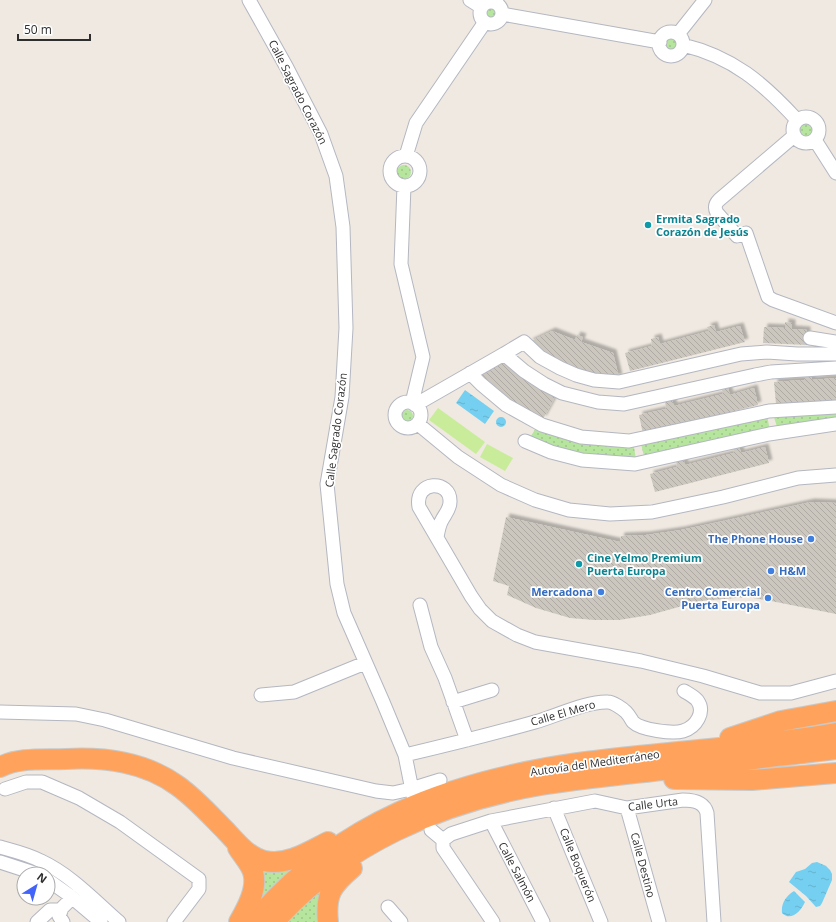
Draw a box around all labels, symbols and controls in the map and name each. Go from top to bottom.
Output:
scale bar [18,16,90,42]
text: 50 m [24,21,52,38]
street label: Calle Sagrado Corazón [266,37,331,147]
place label: Ermita Sagrado Corazón de Jesús [656,211,749,239]
marker: Ermita Sagrado Corazón de Jesús [643,220,653,230]
street label: Calle Sagrado Corazón [321,372,350,488]
place label: The Phone House [708,531,803,546]
marker: The Phone House [806,534,816,544]
place label: Cine Yelmo Premium Puerta Europa [587,550,702,578]
marker: Cine Yelmo Premium Puerta Europa [574,559,584,569]
place label: H&M [779,563,806,578]
marker: H&M [766,566,776,576]
place label: Mercadona [531,584,593,599]
place label: Centro Comercial Puerta Europa [665,584,760,612]
marker: Mercadona [596,587,606,597]
marker: Centro Comercial Puerta Europa [763,593,773,603]
street label: Calle El Mero [529,696,597,729]
street label: Autovía del Mediterráneo [529,746,661,779]
street label: Calle Urta [627,793,679,814]
street label: Calle Boquerón [557,825,600,904]
street label: Calle Destino [628,831,660,900]
street label: Calle Salmón [495,839,540,904]
north arrow [16,866,56,906]
text: N [34,869,50,886]

